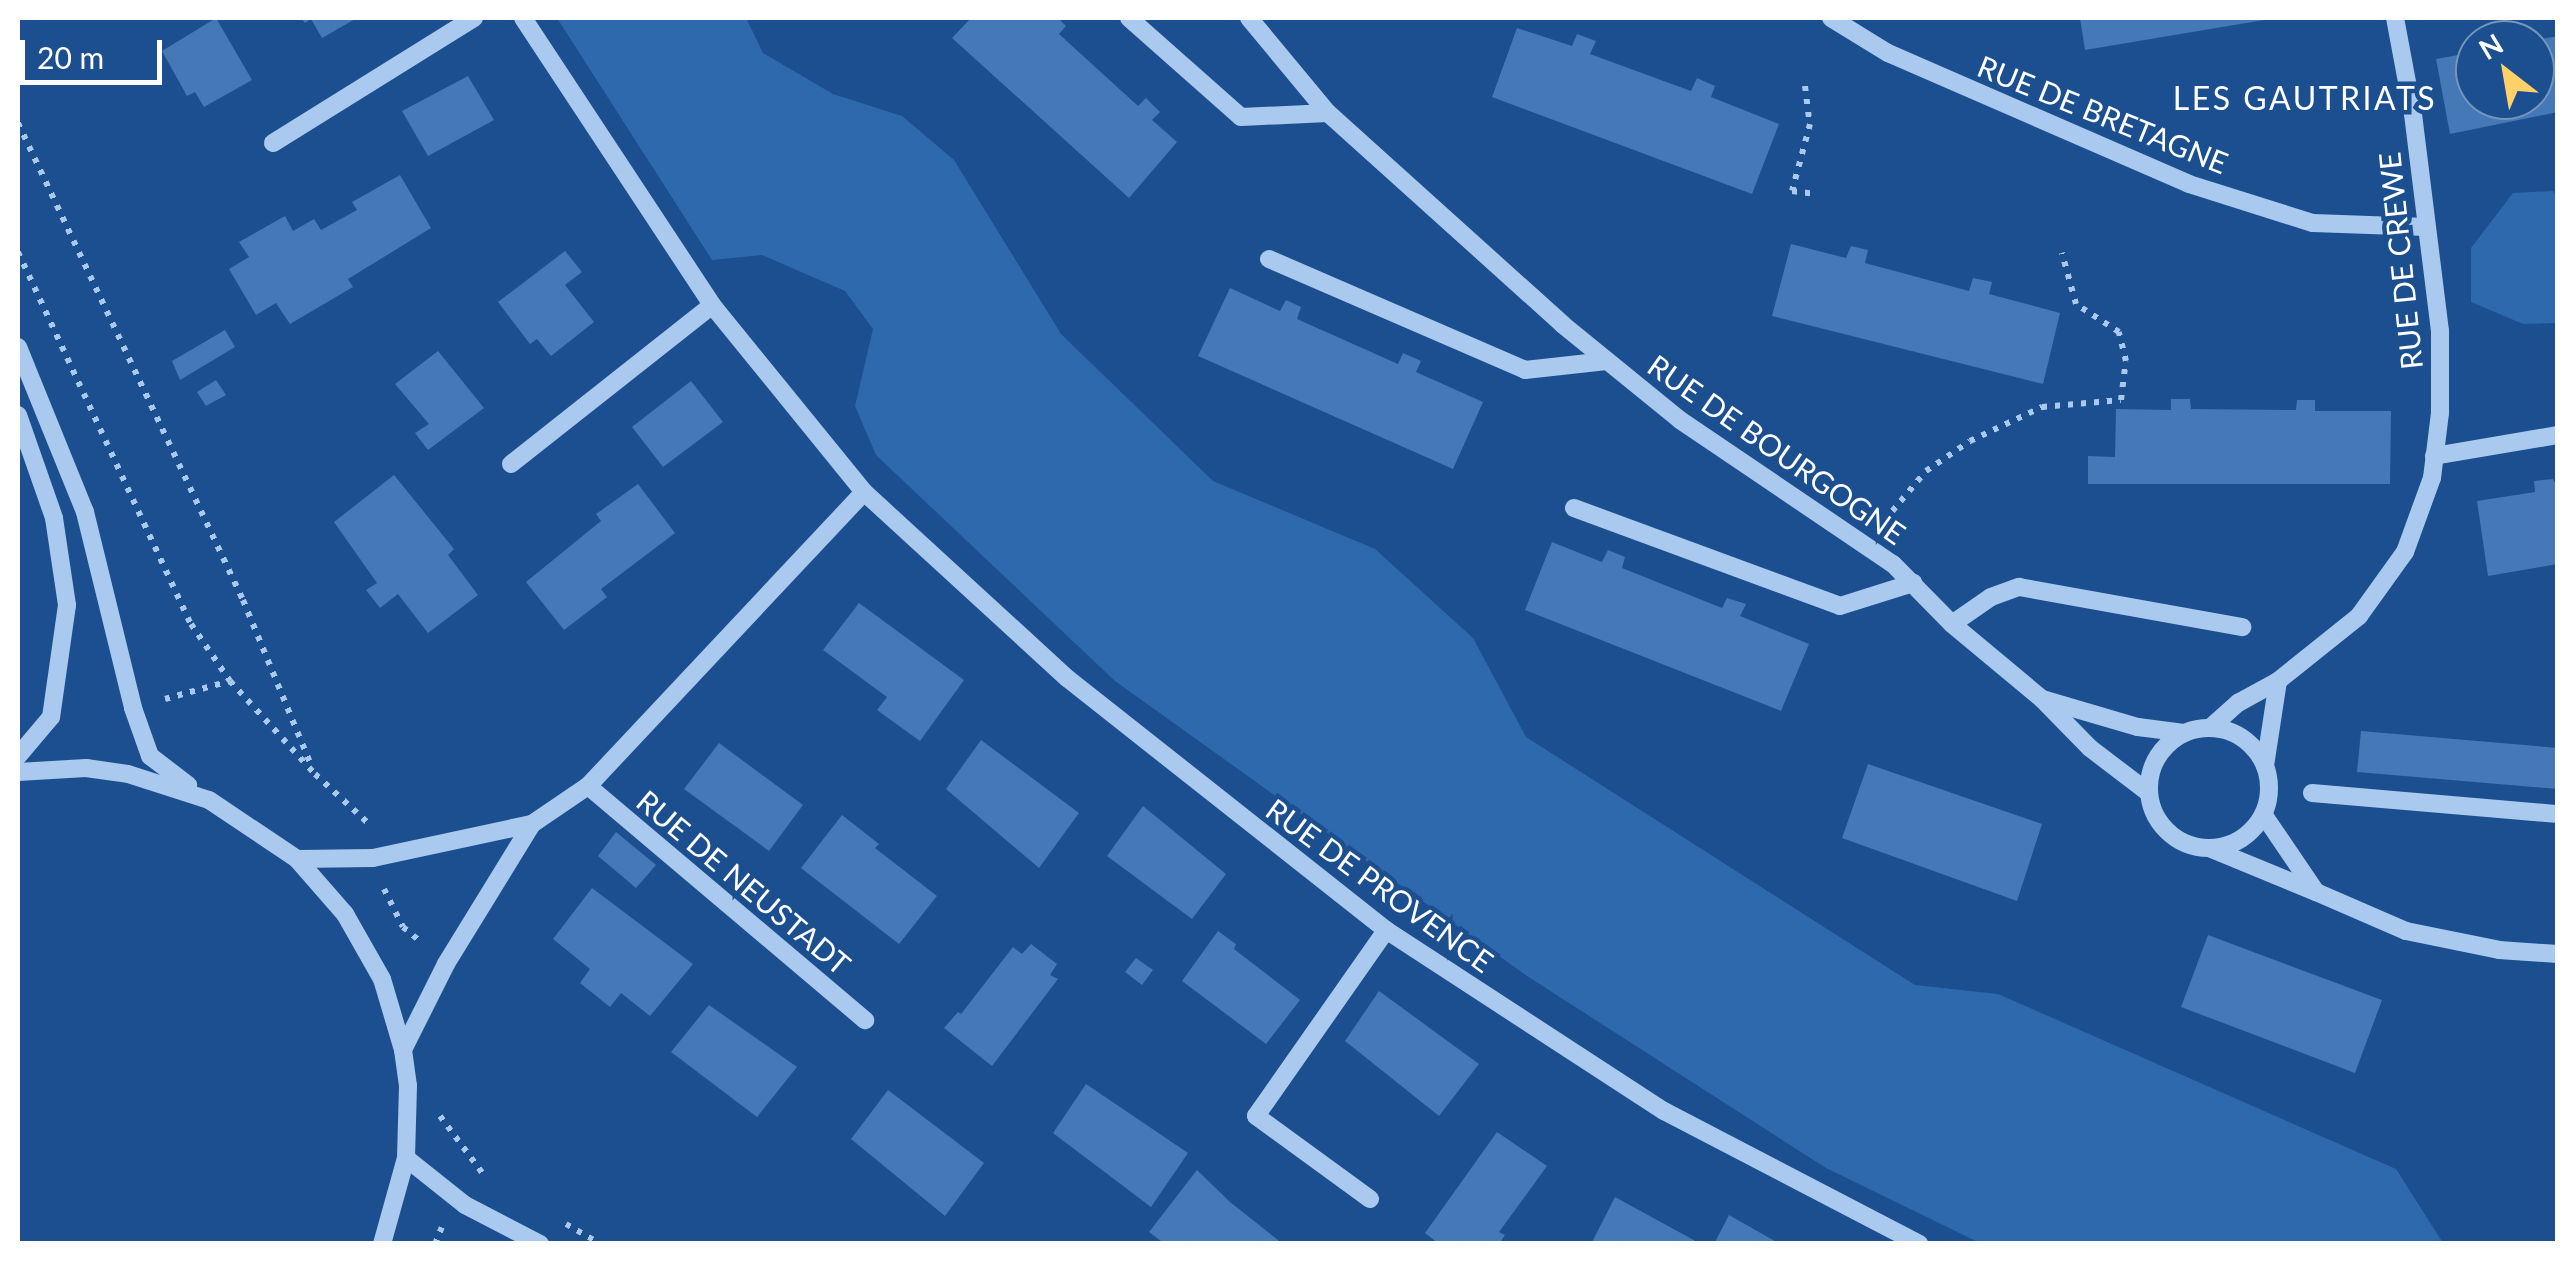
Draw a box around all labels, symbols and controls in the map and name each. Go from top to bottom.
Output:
scale bar [25,20,168,82]
north arrow [2455,20,2555,120]
text: N [2473,26,2509,66]
text: 20 m [37,39,104,75]
street label: RUE DE BRETAGNE [1973,47,2233,181]
district label: LES GAUTRIATS [2173,79,2437,117]
street label: RUE DE CREWE [2371,151,2429,371]
street label: RUE DE BOURGOGNE [1641,347,1913,551]
street label: RUE DE NEUSTADT [630,782,858,982]
street label: RUE DE PROVENCE [1260,791,1500,979]

